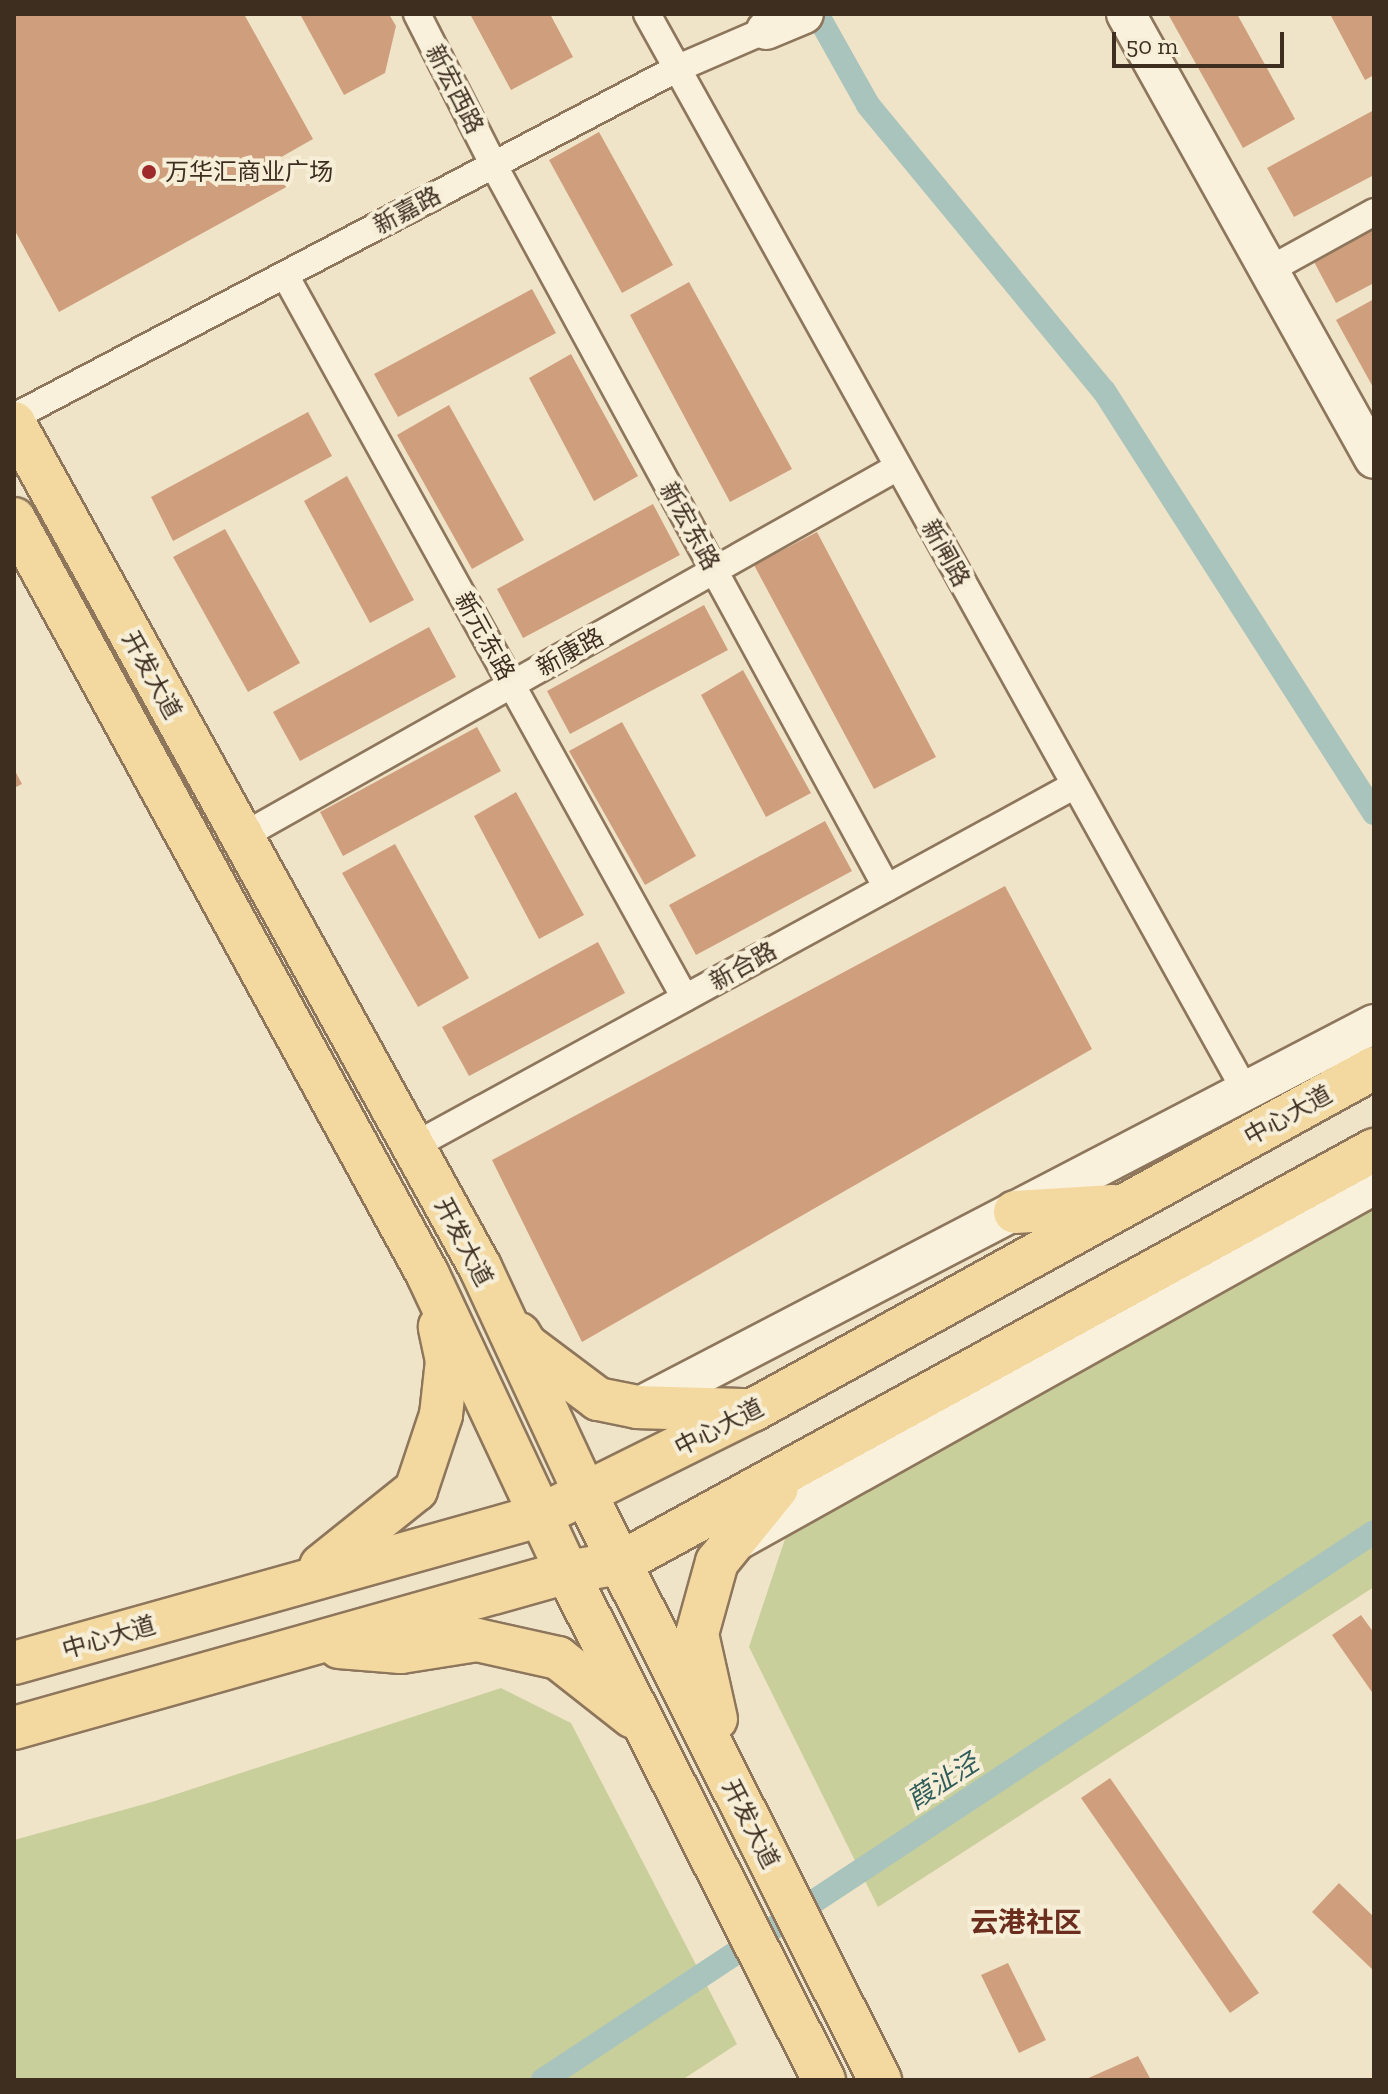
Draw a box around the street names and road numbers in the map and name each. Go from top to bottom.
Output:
street label: 新宏西路 [420,40,490,138]
street label: 新嘉路 [368,180,446,240]
street label: 新宏东路 [654,477,726,575]
street label: 新闸路 [916,515,976,591]
street label: 新元东路 [449,587,521,685]
street label: 新康路 [532,622,608,682]
street label: 开发大道 [116,626,188,724]
street label: 新合路 [705,936,781,996]
street label: 中心大道 [1239,1079,1337,1151]
street label: 开发大道 [429,1193,499,1291]
street label: 中心大道 [670,1392,768,1462]
street label: 中心大道 [59,1610,159,1664]
street label: 开发大道 [716,1775,786,1873]

